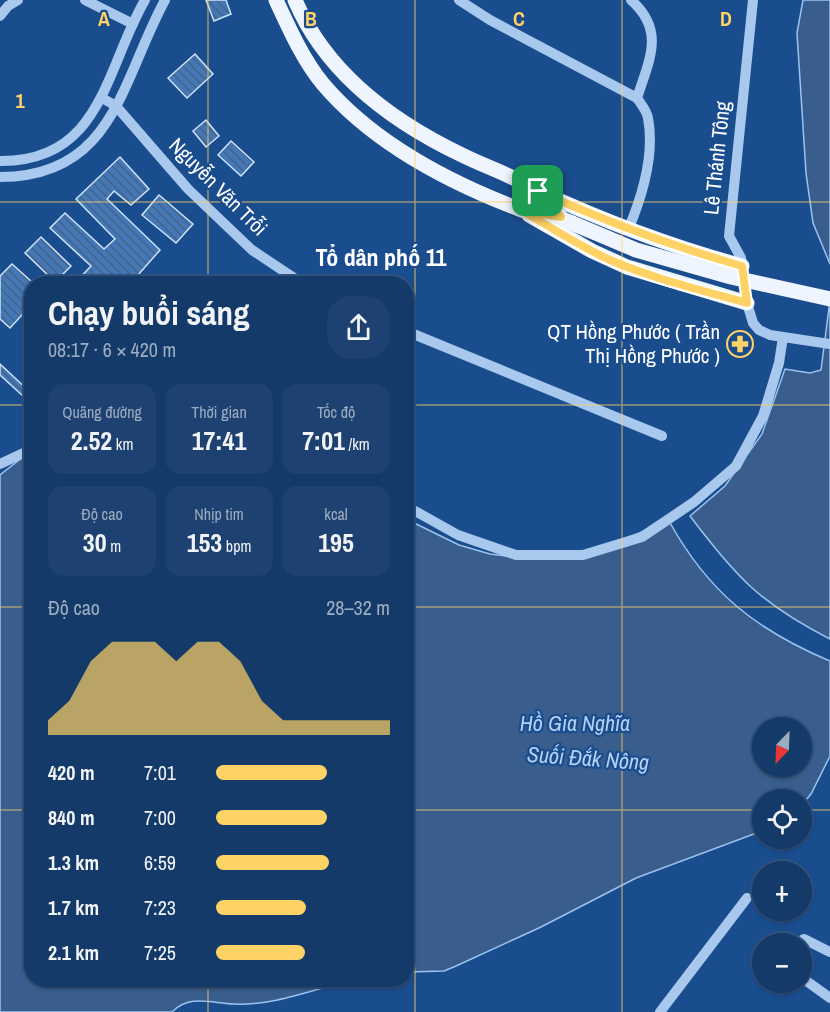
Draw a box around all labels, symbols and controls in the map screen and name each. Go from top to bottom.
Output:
text: A [98,5,110,32]
text: B [305,5,317,32]
text: C [513,5,525,32]
text: D [720,5,732,32]
text: 1 [15,87,25,114]
street label: Lê Thánh Tông [696,99,737,216]
street label: Nguyễn Văn Trỗi [163,131,274,242]
pin [512,165,563,216]
icon: arrive [521,174,554,207]
district label: Tổ dân phố 11 [316,241,446,273]
text: Chạy buổi sáng [48,291,250,335]
button: share [327,296,390,359]
place label: QT Hồng Phước ( Trần Thị Hồng Phước ) [547,317,720,370]
pharmacy icon: QT Hồng Phước ( Trần Thị Hồng Phước ) [725,329,755,359]
text: 08:17 · 6 × 420 m [48,336,176,363]
text: Quãng đường [62,401,142,423]
text: Thời gian [191,401,247,423]
text: Tốc độ [317,401,355,423]
text: 2.52 [71,423,112,458]
text: 17:41 [192,423,246,458]
text: 7:01 [302,423,345,458]
text: km [112,433,133,455]
text: /km [345,433,370,455]
text: Độ cao [81,503,123,525]
text: Nhịp tim [194,503,244,525]
text: kcal [324,503,348,525]
text: 30 [83,525,107,560]
text: 153 [187,525,222,560]
text: 195 [318,525,354,560]
text: m [107,535,121,557]
text: bpm [222,535,251,557]
text: Độ cao [48,594,100,621]
text: 28–32 m [326,594,390,621]
water label: Hồ Gia Nghĩa [520,708,630,738]
north arrow [752,717,812,777]
map controls [752,717,812,993]
water label: Suối Đắk Nông [526,739,650,777]
text: 420 m [48,759,95,786]
text: 7:01 [144,759,176,786]
button: locate [752,789,812,849]
text: 840 m [48,804,95,831]
text: 7:00 [144,804,176,831]
text: 1.3 km [48,849,99,876]
text: 6:59 [144,849,176,876]
button: + [752,861,812,921]
text: 1.7 km [48,894,99,921]
text: 7:23 [144,894,176,921]
button: − [752,933,812,993]
text: 2.1 km [48,939,99,966]
text: 7:25 [144,939,176,966]

